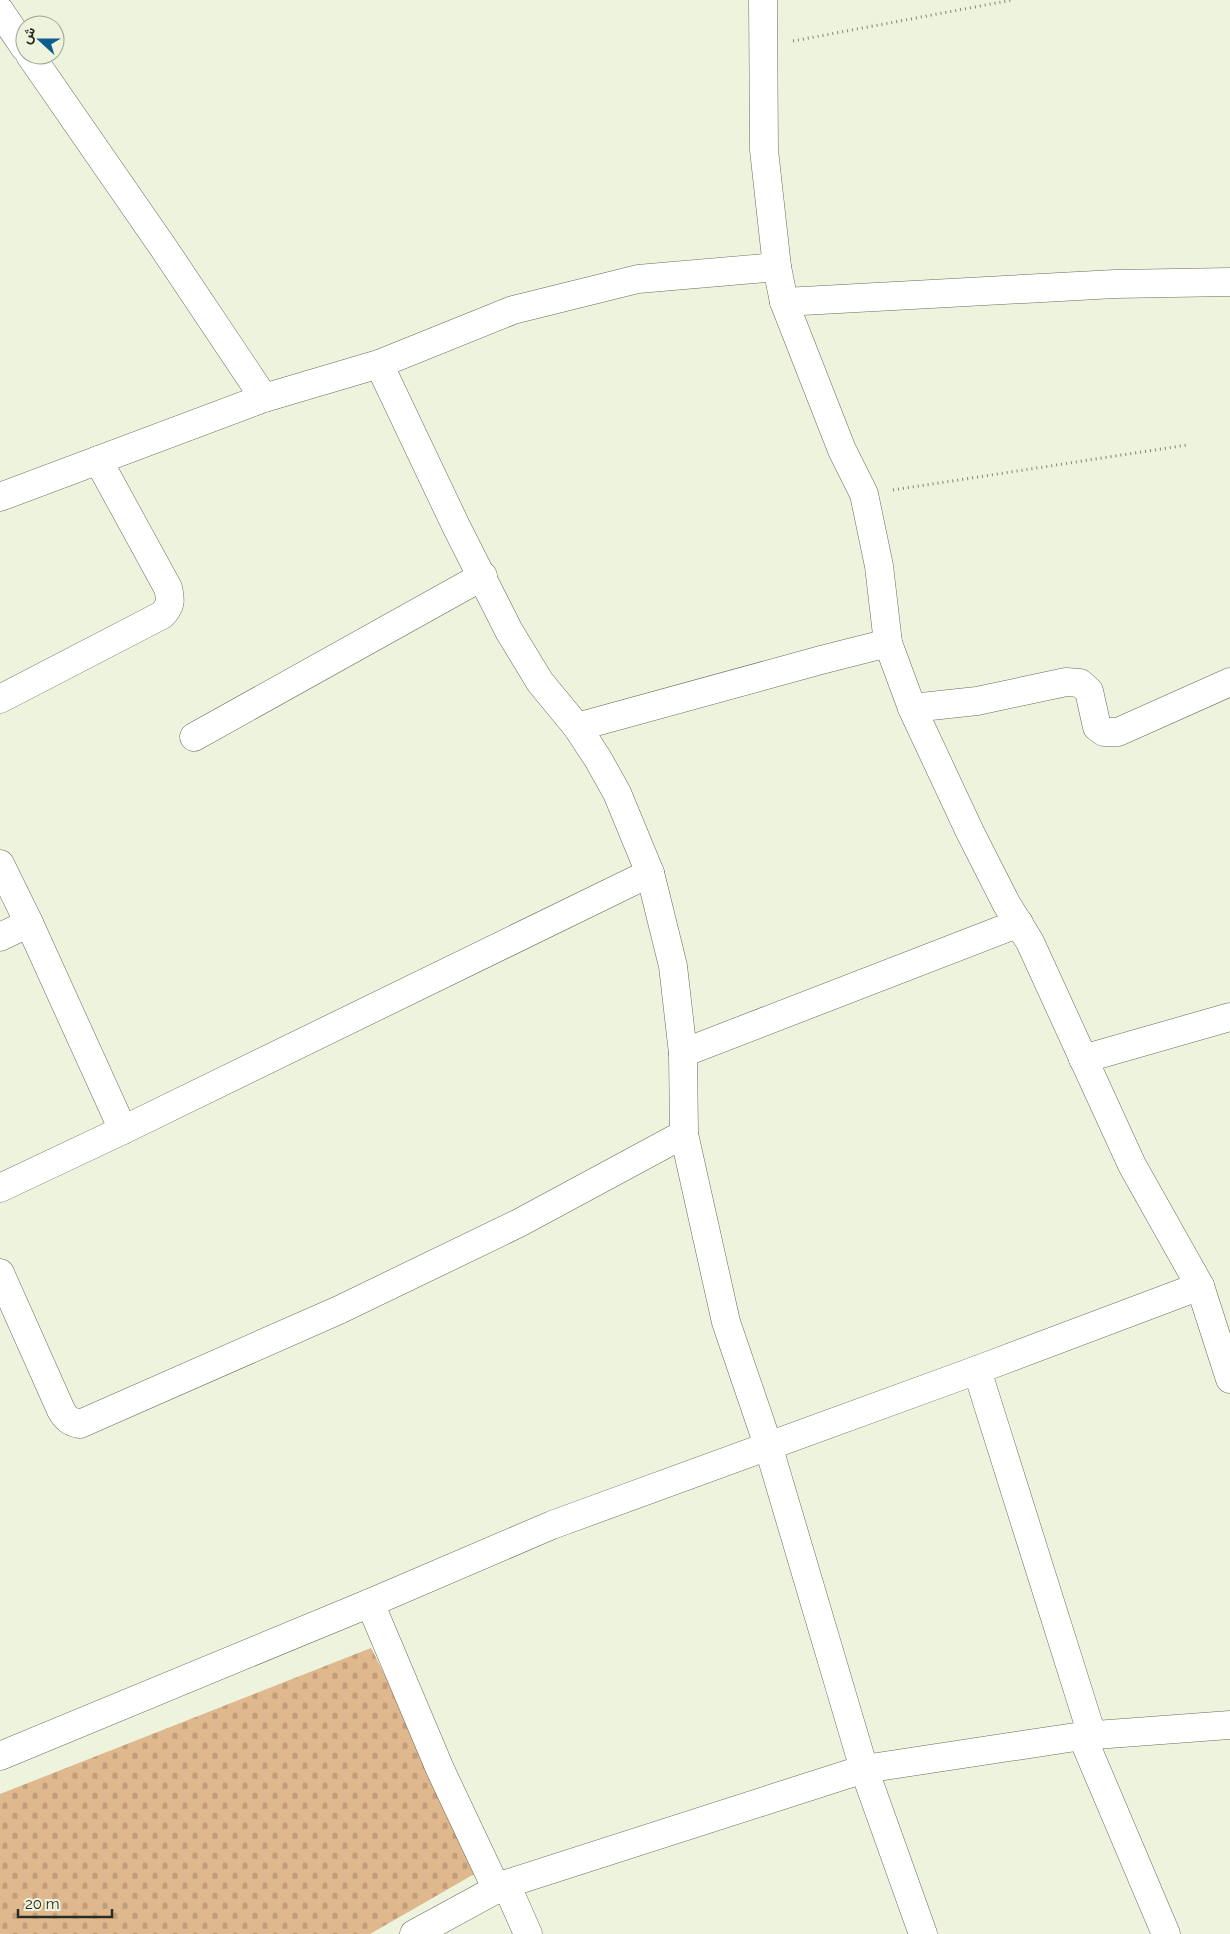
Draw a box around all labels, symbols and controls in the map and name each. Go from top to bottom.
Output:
north arrow [15,15,65,65]
text: ش [17,24,39,46]
scale bar [18,1886,111,1918]
text: 20 m [25,1895,60,1913]

